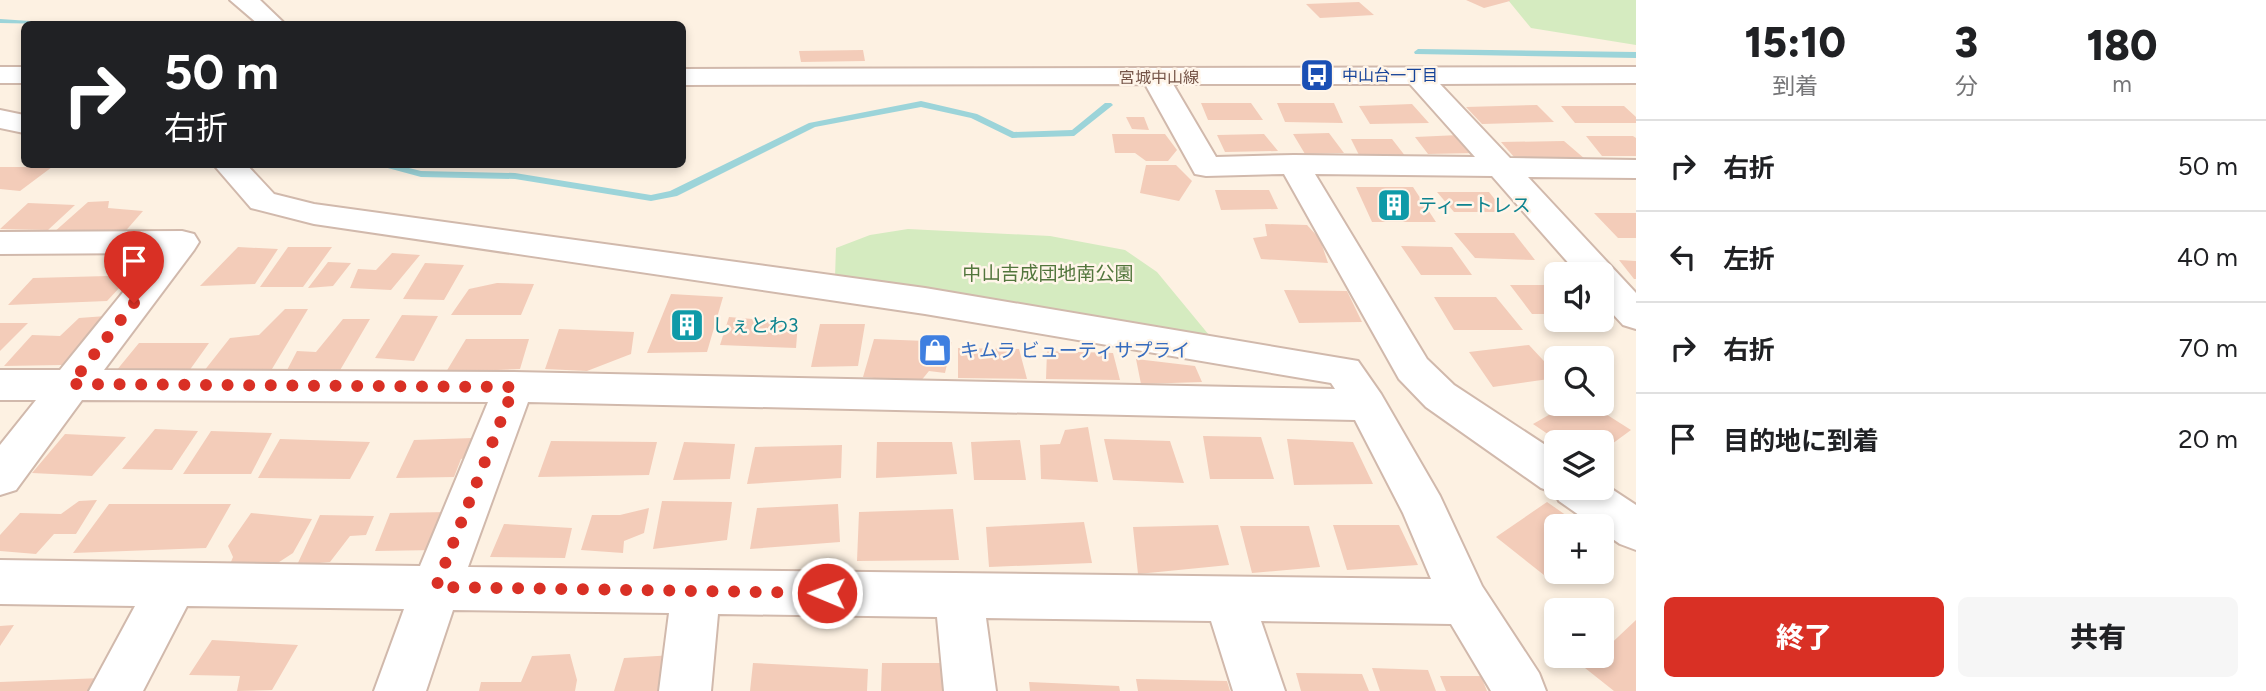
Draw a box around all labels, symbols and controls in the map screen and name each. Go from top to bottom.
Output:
text: 15:10 [1745,17,1846,68]
text: 3 [1954,17,1978,68]
text: 180 [2086,20,2157,71]
text: 50 m [164,42,279,101]
icon: right [49,49,140,140]
bus stop icon: 中山台一丁目 [1298,56,1336,94]
place label: 中山台一丁目 [1342,66,1438,85]
street label: 宮城中山線 [1119,68,1199,87]
text: m [2112,70,2132,98]
text: 到着 [1772,72,1818,100]
text: 分 [1955,72,1978,100]
text: 右折 [164,109,228,147]
icon: right [1664,147,1702,185]
text: 50 m [2178,150,2238,182]
text: 右折 [1723,152,1775,184]
building icon: ティートレス [1375,186,1413,224]
place label: ティートレス [1418,194,1531,217]
pin [104,231,164,303]
icon: left [1664,238,1702,276]
text: 40 m [2177,241,2238,273]
icon: arrive [115,242,153,280]
text: 左折 [1723,243,1775,275]
park label: 中山吉成団地南公園 [962,262,1134,285]
map controls [1544,262,1614,668]
button: sound [1544,262,1614,332]
building icon: しぇとわ3 [668,306,706,344]
place label: しぇとわ3 [712,314,798,337]
icon: right [1664,329,1702,367]
shop icon: キムラ ビューティサプライ [916,331,954,369]
text: 70 m [2179,332,2238,364]
text: 右折 [1723,334,1775,366]
place label: キムラ ビューティサプライ [960,339,1191,362]
button: search [1544,346,1614,416]
icon: arrive [1664,420,1702,458]
text: 20 m [2178,423,2238,455]
text: 目的地に到着 [1723,425,1879,457]
button: layers [1544,430,1614,500]
button: + [1544,514,1614,584]
position arrow [790,556,864,630]
button: 終了 [1664,597,1944,677]
button: 共有 [1958,597,2238,677]
button: − [1544,598,1614,668]

